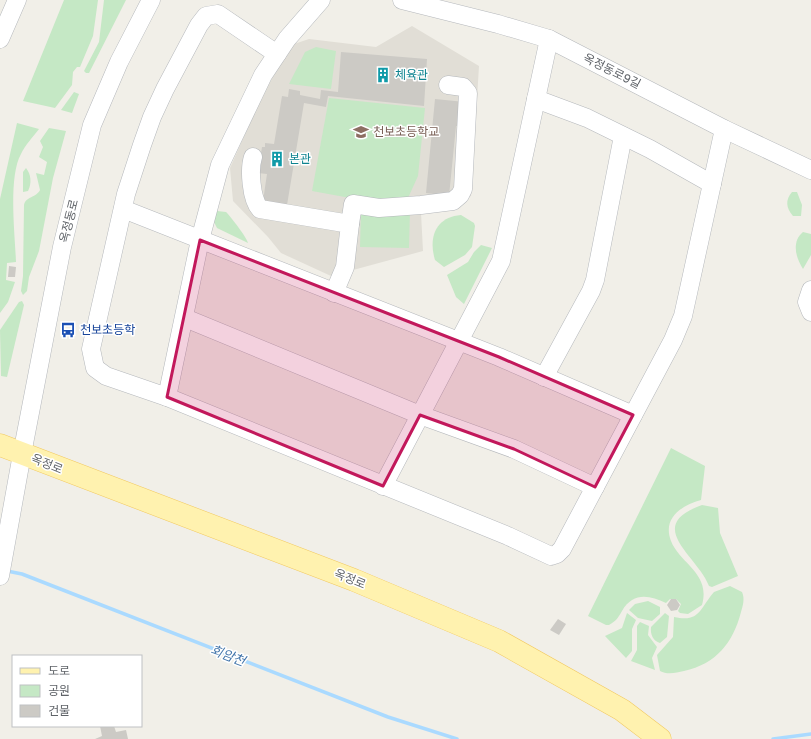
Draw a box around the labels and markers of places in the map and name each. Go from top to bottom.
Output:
building icon: 체육관 [374,66,392,84]
place label: 체육관 [395,67,428,82]
school or university icon: 천보초등학교 [352,123,370,141]
place label: 천보초등학교 [373,124,439,139]
building icon: 본관 [268,150,286,168]
place label: 본관 [289,151,311,166]
bus stop icon: 천보초등학 [59,321,77,339]
place label: 천보초등학 [80,322,135,337]

